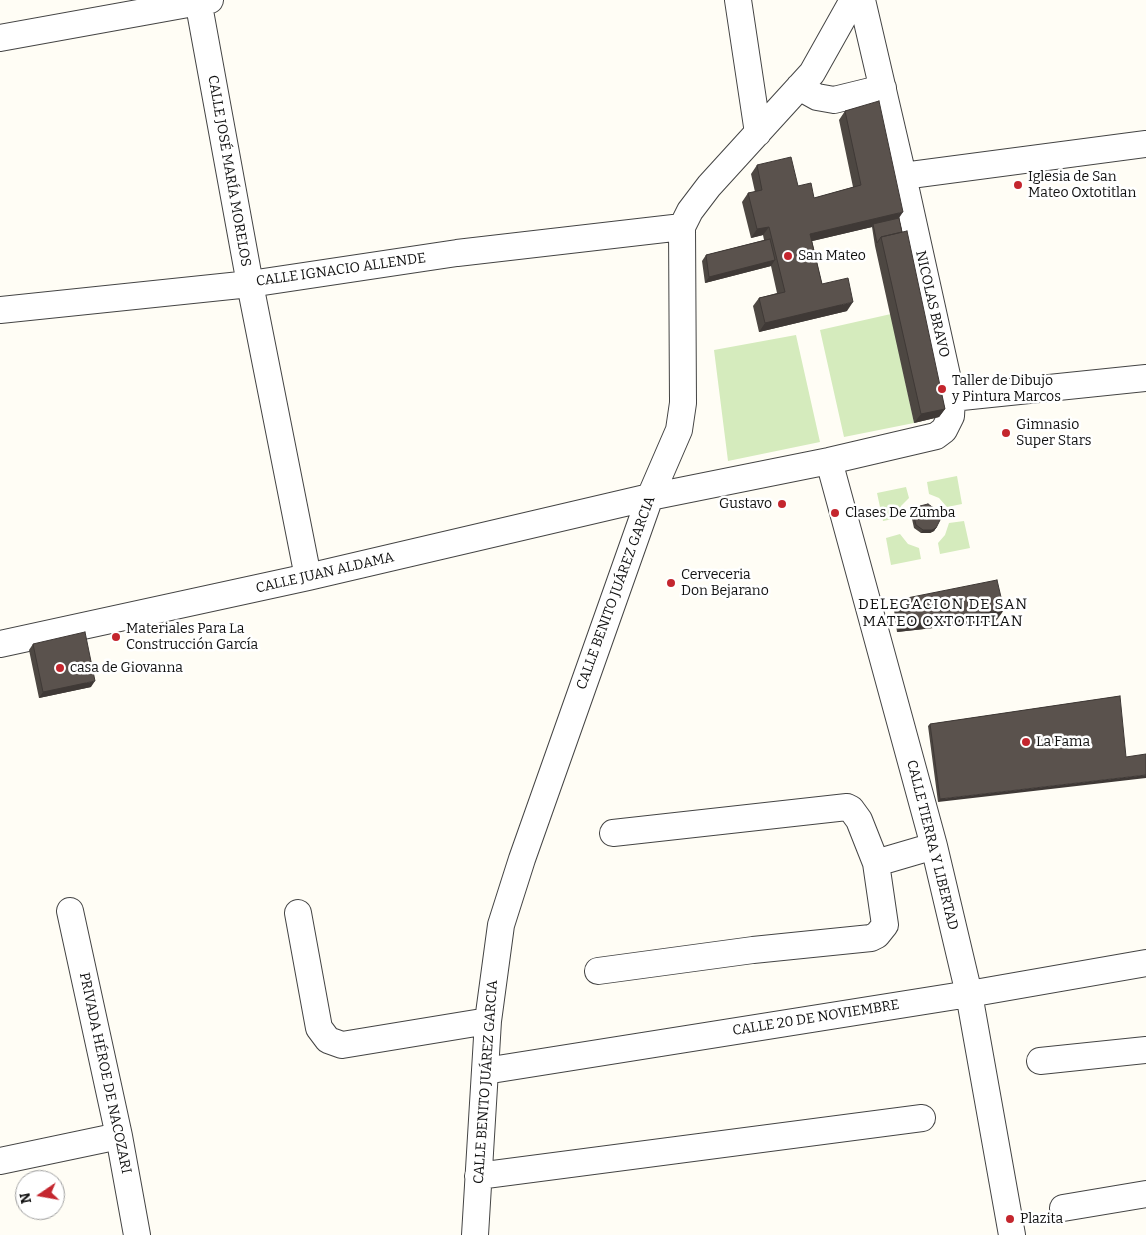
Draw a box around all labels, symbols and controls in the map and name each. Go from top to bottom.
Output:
street label: CALLE JOSÉ MARÍA MORELOS [204,74,254,268]
place label: Iglesia de San Mateo Oxtotitlan [1028,169,1136,202]
marker: Iglesia de San Mateo Oxtotitlan [1012,179,1024,191]
place label: San Mateo [798,248,866,264]
street label: NICOLAS BRAVO [912,249,952,359]
street label: CALLE IGNACIO ALLENDE [255,250,427,290]
marker: San Mateo [782,250,794,262]
place label: Taller de Dibujo y Pintura Marcos [952,373,1061,406]
marker: Taller de Dibujo y Pintura Marcos [936,383,948,395]
place label: Gimnasio Super Stars [1016,417,1091,450]
marker: Gimnasio Super Stars [1000,427,1012,439]
street label: CALLE BENITO JUÁREZ GARCIA [573,494,659,692]
place label: Gustavo [719,496,772,512]
marker: Gustavo [776,498,788,510]
place label: Clases De Zumba [845,505,956,521]
marker: Clases De Zumba [829,507,841,519]
street label: CALLE JUAN ALDAMA [254,549,396,597]
place label: Cerveceria Don Bejarano [681,567,769,600]
marker: Cerveceria Don Bejarano [665,577,677,589]
district label: DELEGACION DE SAN MATEO OXTOTITLAN [856,596,1030,631]
place label: Materiales Para La Construcción García [126,621,258,654]
marker: Materiales Para La Construcción García [110,631,122,643]
place label: casa de Giovanna [70,660,183,676]
marker: casa de Giovanna [54,662,66,674]
place label: La Fama [1036,734,1090,750]
marker: La Fama [1020,736,1032,748]
street label: CALLE TIERRA Y LIBERTAD [903,758,961,932]
street label: PRIVADA HÉROE DE NACOZARI [75,971,135,1175]
street label: CALLE BENITO JUÁREZ GARCIA [470,979,502,1185]
street label: CALLE 20 DE NOVIEMBRE [731,997,901,1039]
north arrow [15,1170,65,1220]
text: N [16,1191,35,1205]
place label: Plazita [1020,1211,1063,1227]
marker: Plazita [1004,1213,1016,1225]

